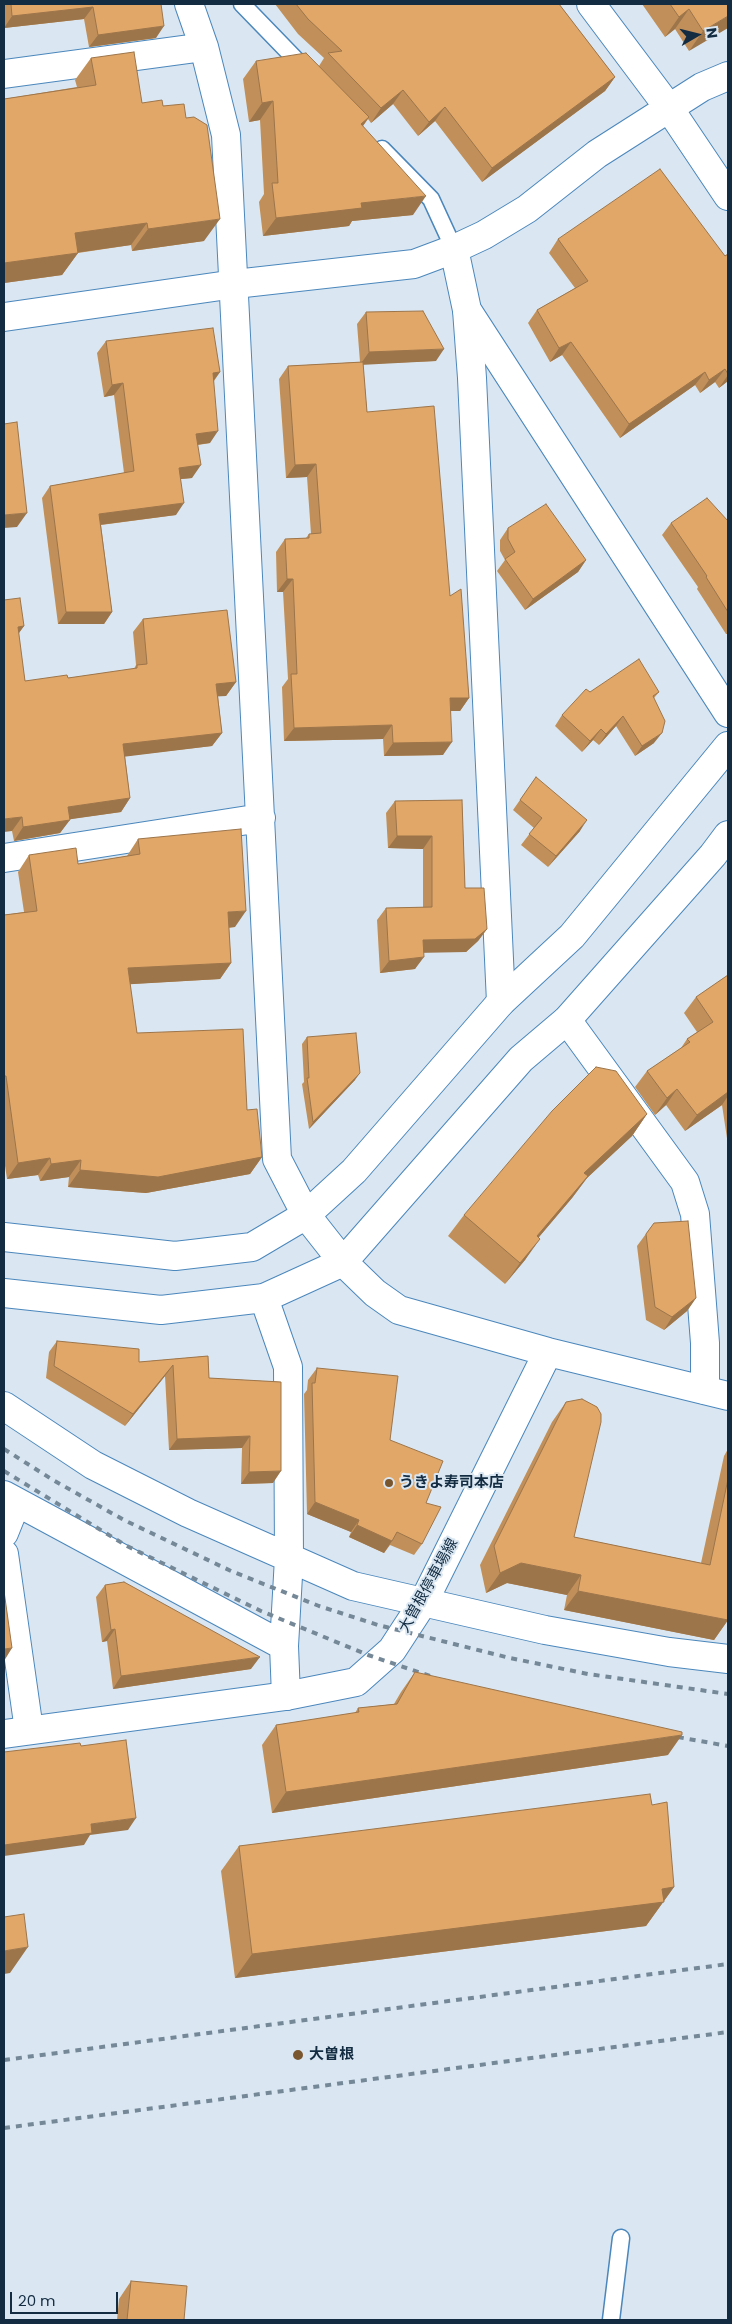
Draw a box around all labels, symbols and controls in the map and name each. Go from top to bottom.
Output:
north arrow [672,10,722,60]
text: N [701,26,722,40]
place label: うきよ寿司本店 [399,1474,504,1492]
marker: うきよ寿司本店 [383,1477,395,1489]
street label: 大曽根停車場線 [396,1536,462,1636]
place label: 大曽根 [309,2046,354,2064]
marker: 大曽根 [291,2048,305,2062]
scale bar [12,2282,120,2314]
text: 20 m [18,2290,56,2311]

